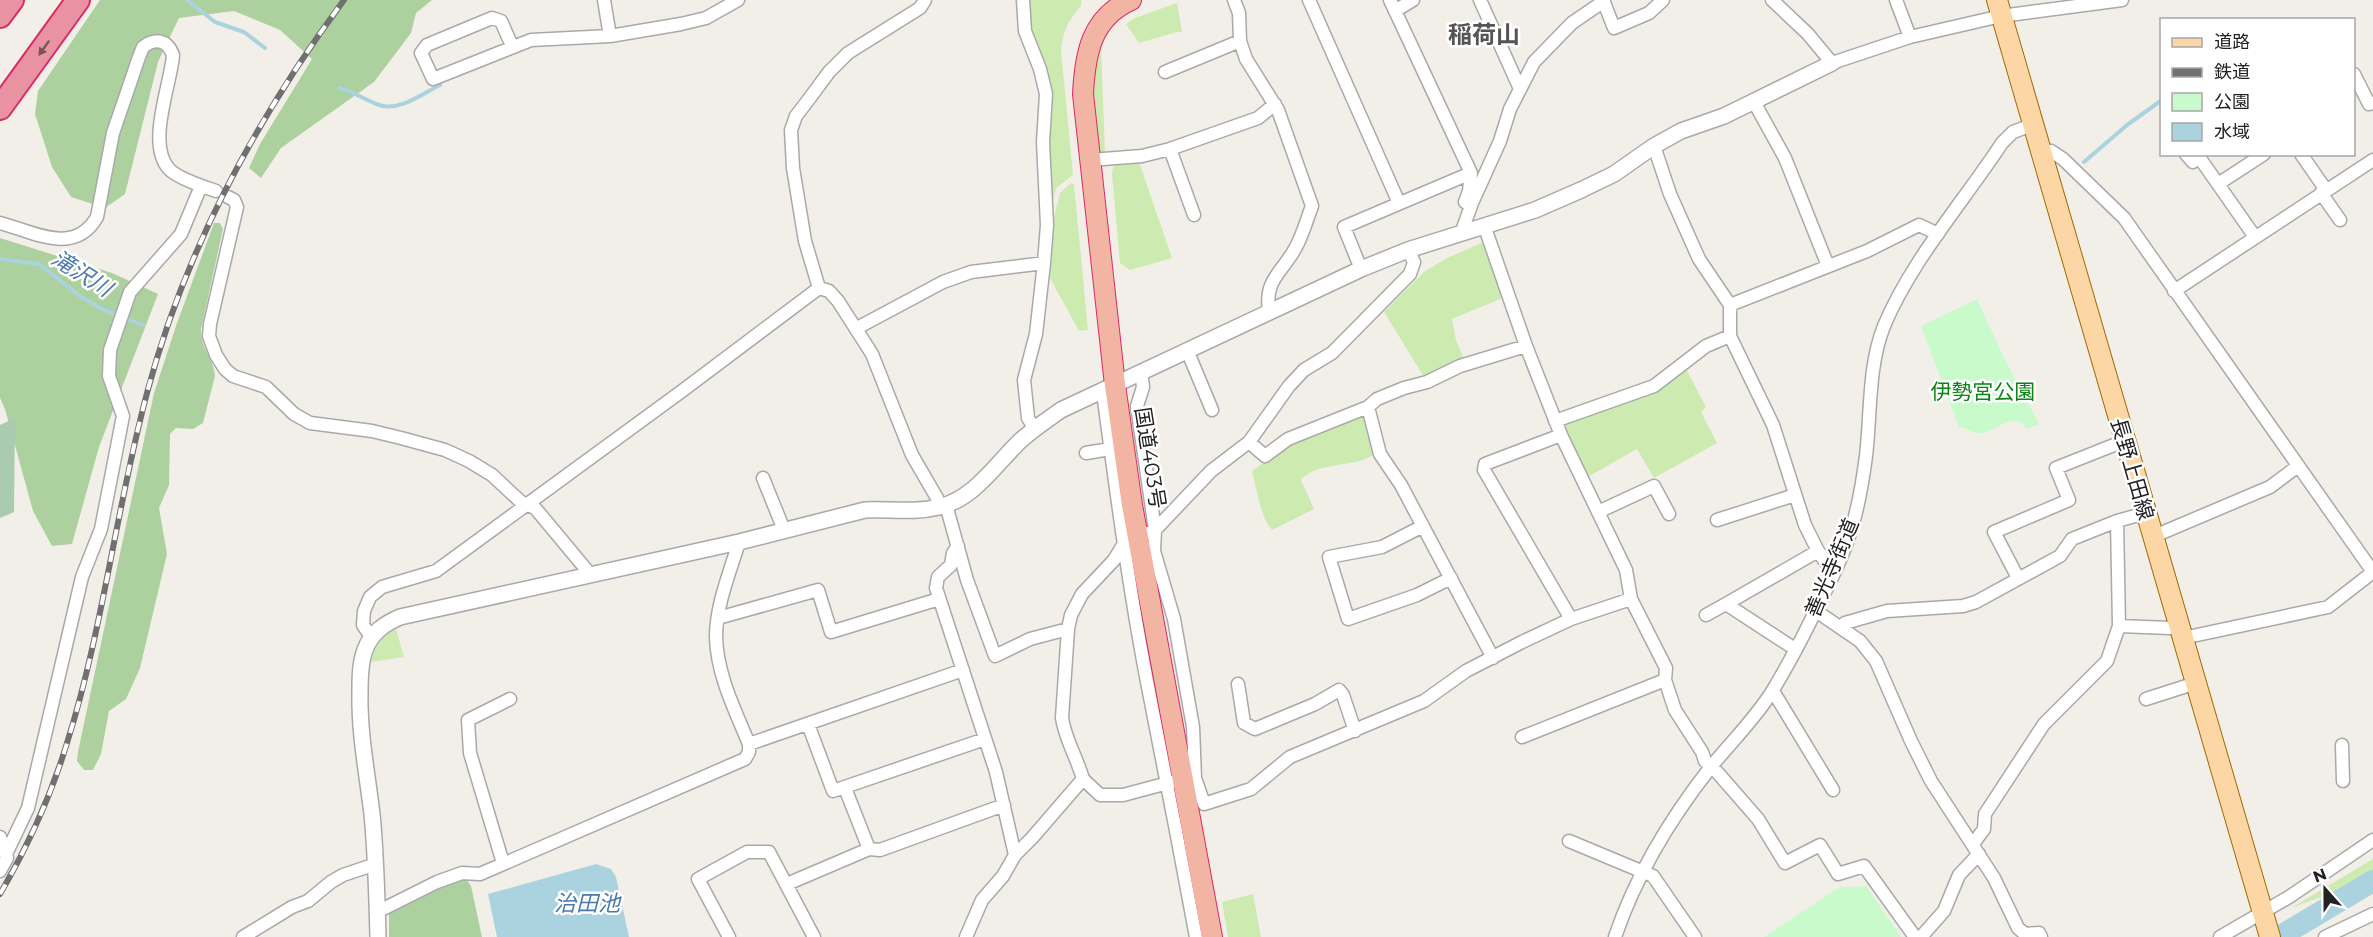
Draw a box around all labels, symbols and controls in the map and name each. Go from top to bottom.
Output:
legend [2160,18,2355,156]
district label: 稲荷山 [1448,20,1520,49]
text: 道路 [2214,31,2250,53]
one-way arrow [38,39,50,55]
text: 鉄道 [2214,61,2250,83]
text: 公園 [2214,91,2250,113]
text: 水域 [2214,121,2250,143]
water label: 滝沢川 [47,244,119,303]
park label: 伊勢宮公園 [1931,379,2036,404]
street label: 国道403号 [1130,405,1171,510]
street label: 長野上田線 [2106,415,2159,523]
street label: 善光寺街道 [1800,515,1864,621]
north arrow [2295,859,2355,919]
text: N [2310,864,2329,887]
water label: 治田池 [554,890,622,917]

